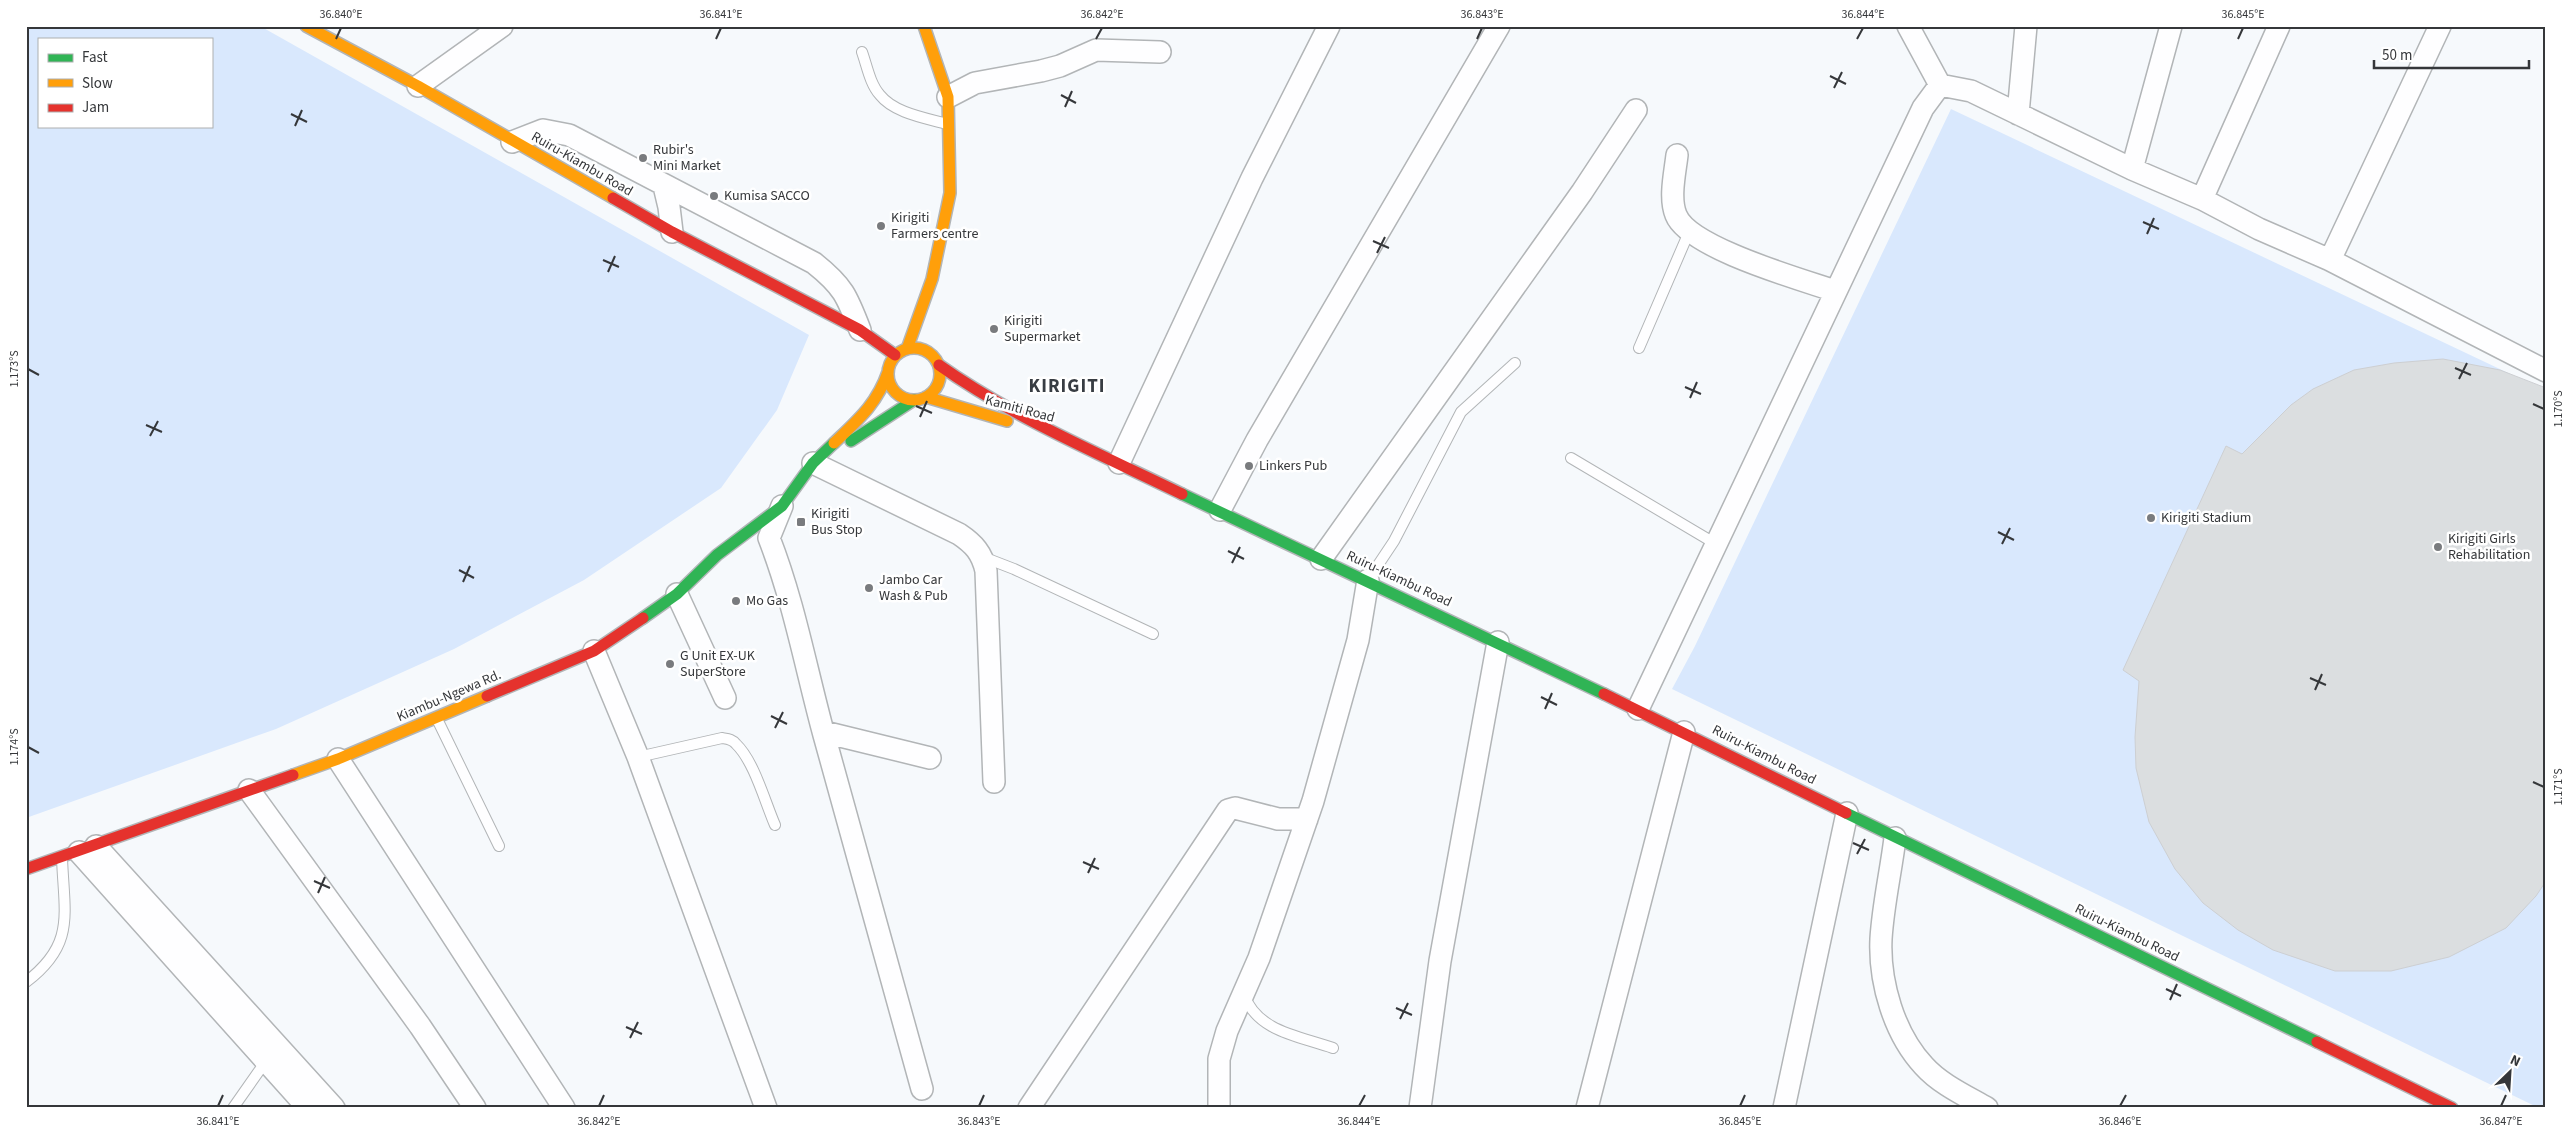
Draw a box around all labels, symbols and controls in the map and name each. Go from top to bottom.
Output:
text: 36.840°E [319,6,363,23]
text: 36.841°E [699,6,743,23]
text: 36.842°E [1080,6,1124,23]
text: 36.843°E [1460,6,1504,23]
text: 36.844°E [1841,6,1885,23]
text: 36.845°E [2221,6,2265,23]
legend [38,38,212,128]
scale bar [2374,38,2530,70]
text: 50 m [2382,45,2412,66]
text: Fast [82,47,108,68]
text: Slow [82,73,113,94]
text: Jam [82,97,109,118]
street label: Ruiru-Kiambu Road [528,127,636,201]
place label: Rubir's Mini Market [653,140,721,176]
marker: Rubir's Mini Market [637,152,649,164]
place label: Kumisa SACCO [724,186,810,206]
marker: Kumisa SACCO [708,190,720,202]
place label: Kirigiti Farmers centre [891,208,979,244]
marker: Kirigiti Farmers centre [875,220,887,232]
place label: Kirigiti Supermarket [1004,311,1081,347]
marker: Kirigiti Supermarket [988,323,1000,335]
text: 1.173°S [6,350,23,388]
district label: KIRIGITI [1029,373,1105,400]
street label: Kamiti Road [983,390,1057,428]
text: 1.170°S [2550,390,2567,428]
place label: Linkers Pub [1259,456,1328,476]
marker: Linkers Pub [1243,460,1255,472]
place label: Kirigiti Bus Stop [811,504,863,540]
place label: Kirigiti Stadium [2161,508,2251,528]
marker: Kirigiti Stadium [2145,512,2157,524]
marker: Kirigiti Bus Stop [795,516,807,528]
place label: Kirigiti Girls Rehabilitation [2448,529,2530,565]
marker: Kirigiti Girls Rehabilitation [2432,541,2444,553]
street label: Ruiru-Kiambu Road [1343,546,1455,612]
place label: Jambo Car Wash & Pub [879,570,948,606]
marker: Jambo Car Wash & Pub [863,582,875,594]
place label: Mo Gas [746,591,788,611]
marker: Mo Gas [730,595,742,607]
place label: G Unit EX-UK SuperStore [680,646,756,682]
marker: G Unit EX-UK SuperStore [664,658,676,670]
street label: Kiambu-Ngewa Rd. [394,665,504,727]
street label: Ruiru-Kiambu Road [1709,720,1819,790]
text: 1.174°S [6,728,23,766]
text: 1.171°S [2550,768,2567,806]
street label: Ruiru-Kiambu Road [2071,899,2183,967]
north arrow [2484,1046,2534,1096]
text: N [2507,1050,2524,1072]
text: 36.841°E [196,1113,240,1130]
text: 36.842°E [577,1113,621,1130]
text: 36.843°E [957,1113,1001,1130]
text: 36.844°E [1337,1113,1381,1130]
text: 36.845°E [1718,1113,1762,1130]
text: 36.846°E [2098,1113,2142,1130]
text: 36.847°E [2479,1113,2523,1130]

